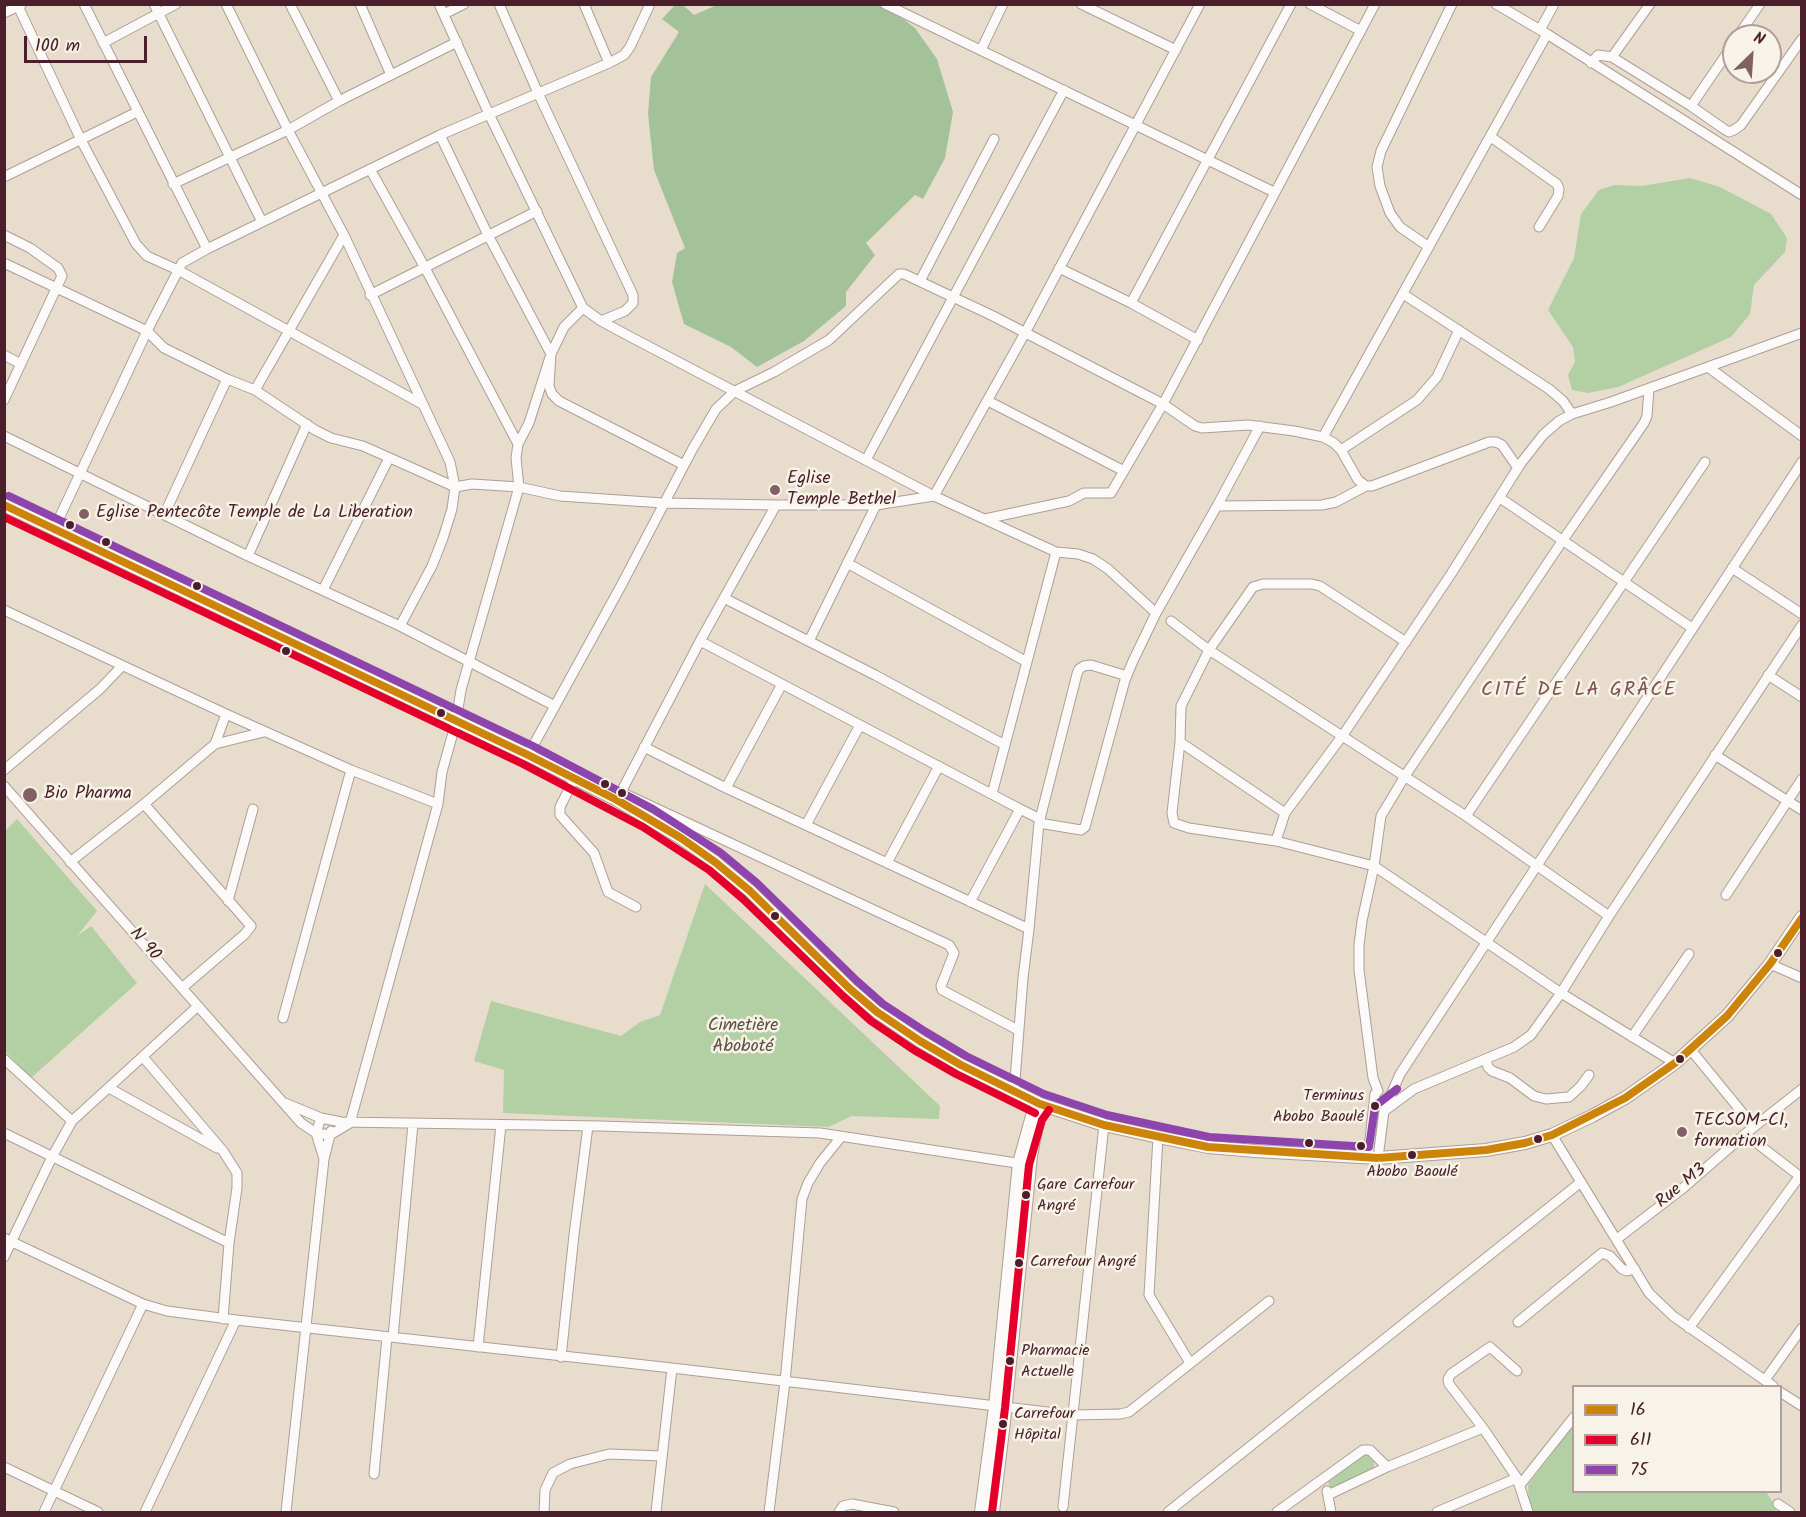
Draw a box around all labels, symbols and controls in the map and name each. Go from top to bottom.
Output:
scale bar [27,24,150,62]
north arrow [1722,24,1782,84]
text: N [1749,26,1769,53]
text: 100 m [35,32,80,61]
place label: Eglise Temple Bethel [787,469,896,512]
marker: Eglise Temple Bethel [768,483,782,497]
place label: Eglise Pentecôte Temple de La Liberation [96,503,413,525]
marker: Eglise Pentecôte Temple de La Liberation [77,507,91,521]
unlabelled marker [64,519,76,531]
unlabelled marker [100,536,112,548]
unlabelled marker [191,580,203,592]
unlabelled marker [280,645,292,657]
district label: CITÉ DE LA GRÂCE [1481,680,1677,704]
unlabelled marker [435,707,447,719]
unlabelled marker [599,778,611,790]
place label: Bio Pharma [44,784,132,806]
marker: Bio Pharma [21,786,39,804]
unlabelled marker [616,787,628,799]
unlabelled marker [769,910,781,922]
street label: N 90 [124,924,164,966]
unlabelled marker [1772,947,1784,959]
park label: Cimetière Aboboté [708,1016,778,1058]
unlabelled marker [1674,1053,1686,1065]
place label: Terminus Abobo Baoulé [1273,1087,1364,1125]
marker: Terminus Abobo Baoulé [1369,1100,1381,1112]
place label: TECSOM-CI, formation [1694,1111,1788,1154]
marker: TECSOM-CI, formation [1675,1125,1689,1139]
unlabelled marker [1532,1133,1544,1145]
unlabelled marker [1303,1137,1315,1149]
unlabelled marker [1355,1140,1367,1152]
marker: Abobo Baoulé [1406,1149,1418,1161]
street label: Rue M3 [1652,1160,1712,1214]
place label: Abobo Baoulé [1366,1163,1458,1183]
place label: Gare Carrefour Angré [1037,1176,1134,1214]
marker: Gare Carrefour Angré [1020,1189,1032,1201]
place label: Carrefour Angré [1030,1253,1136,1273]
marker: Carrefour Angré [1013,1257,1025,1269]
place label: Pharmacie Actuelle [1021,1342,1089,1380]
marker: Pharmacie Actuelle [1004,1355,1016,1367]
legend [1572,1385,1782,1493]
text: 16 [1630,1396,1646,1425]
place label: Carrefour Hôpital [1014,1405,1075,1443]
marker: Carrefour Hôpital [997,1418,1009,1430]
text: 611 [1630,1426,1651,1455]
text: 75 [1630,1456,1648,1485]

